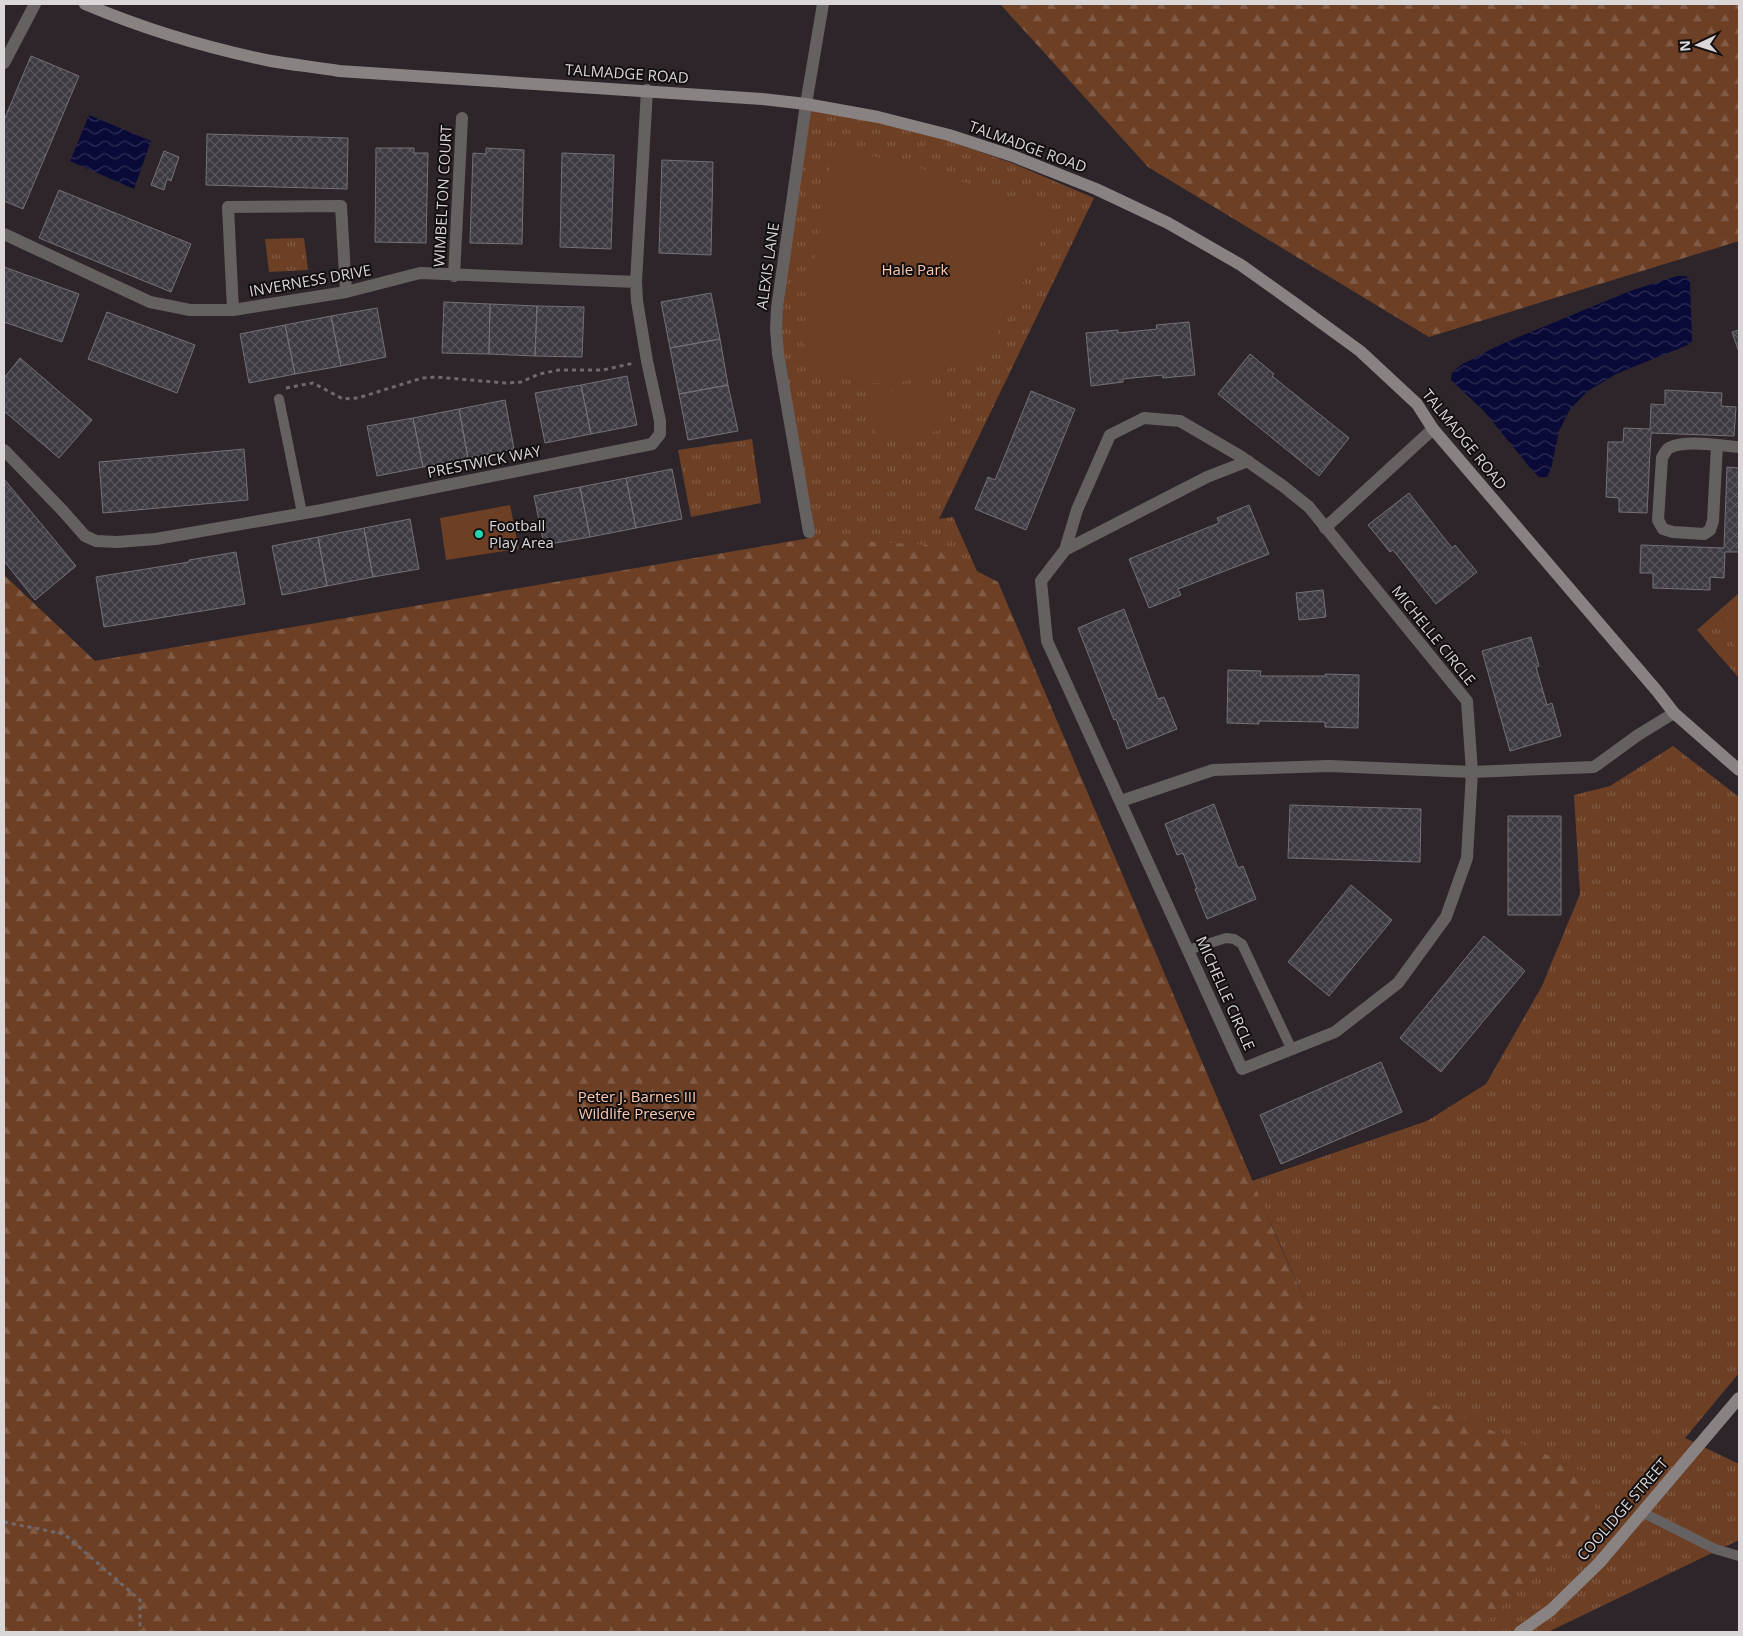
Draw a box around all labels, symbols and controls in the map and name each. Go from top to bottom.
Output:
north arrow [1673,20,1723,70]
text: N [1675,40,1694,52]
street label: TALMADGE ROAD [565,59,689,87]
street label: TALMADGE ROAD [966,115,1090,177]
street label: WIMBELTON COURT [428,124,456,267]
street label: ALEXIS LANE [751,221,783,311]
street label: INVERNESS DRIVE [247,259,373,301]
park label: Hale Park [882,259,949,279]
street label: TALMADGE ROAD [1418,385,1512,493]
street label: PRESTWICK WAY [425,440,543,482]
place label: Football Play Area [489,515,554,552]
marker: Football Play Area [473,528,485,540]
street label: MICHELLE CIRCLE [1388,581,1480,689]
street label: MICHELLE CIRCLE [1192,933,1260,1053]
park label: Peter J. Barnes III Wildlife Preserve [578,1086,696,1123]
street label: COOLIDGE STREET [1572,1453,1673,1564]

